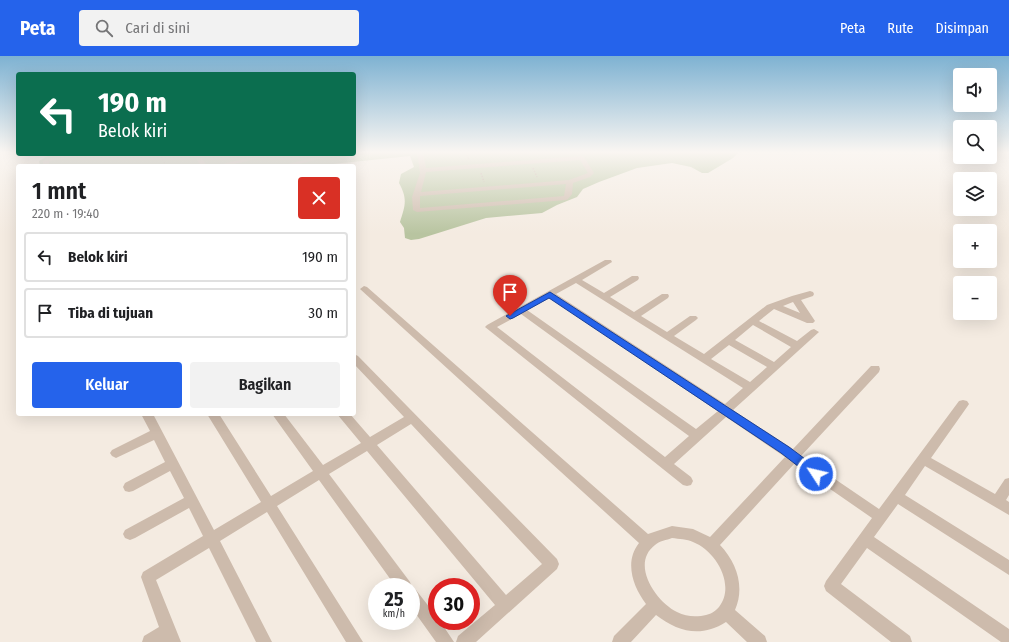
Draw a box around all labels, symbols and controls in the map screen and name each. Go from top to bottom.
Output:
search box [79,10,359,46]
text: Peta [20,17,55,40]
icon: search [93,17,115,39]
text: Cari di sini [125,19,190,37]
text: Peta [840,20,865,37]
text: Rute [887,20,914,37]
text: Disimpan [936,20,989,37]
map controls [953,68,997,320]
button: sound [953,68,997,112]
text: 190 m [98,86,167,119]
icon: left [32,88,84,140]
text: Belok kiri [98,120,167,142]
button: search [953,120,997,164]
button: layers [953,172,997,216]
text: 1 mnt [32,177,86,205]
button: close [298,177,340,219]
text: 220 m · 19:40 [32,206,99,221]
button: + [953,224,997,268]
icon: left [34,246,56,268]
text: Belok kiri [68,248,128,266]
text: 190 m [302,248,338,266]
pin [493,275,527,316]
button: − [953,276,997,320]
icon: arrive [499,281,521,303]
icon: arrive [34,302,56,324]
text: Tiba di tujuan [68,304,153,322]
text: 30 m [308,304,338,322]
button: Keluar [32,362,182,408]
button: Bagikan [190,362,340,408]
position arrow [795,453,837,495]
speed limit sign: 30 [428,578,480,630]
text: 25 [384,587,404,611]
text: km/h [383,608,405,620]

